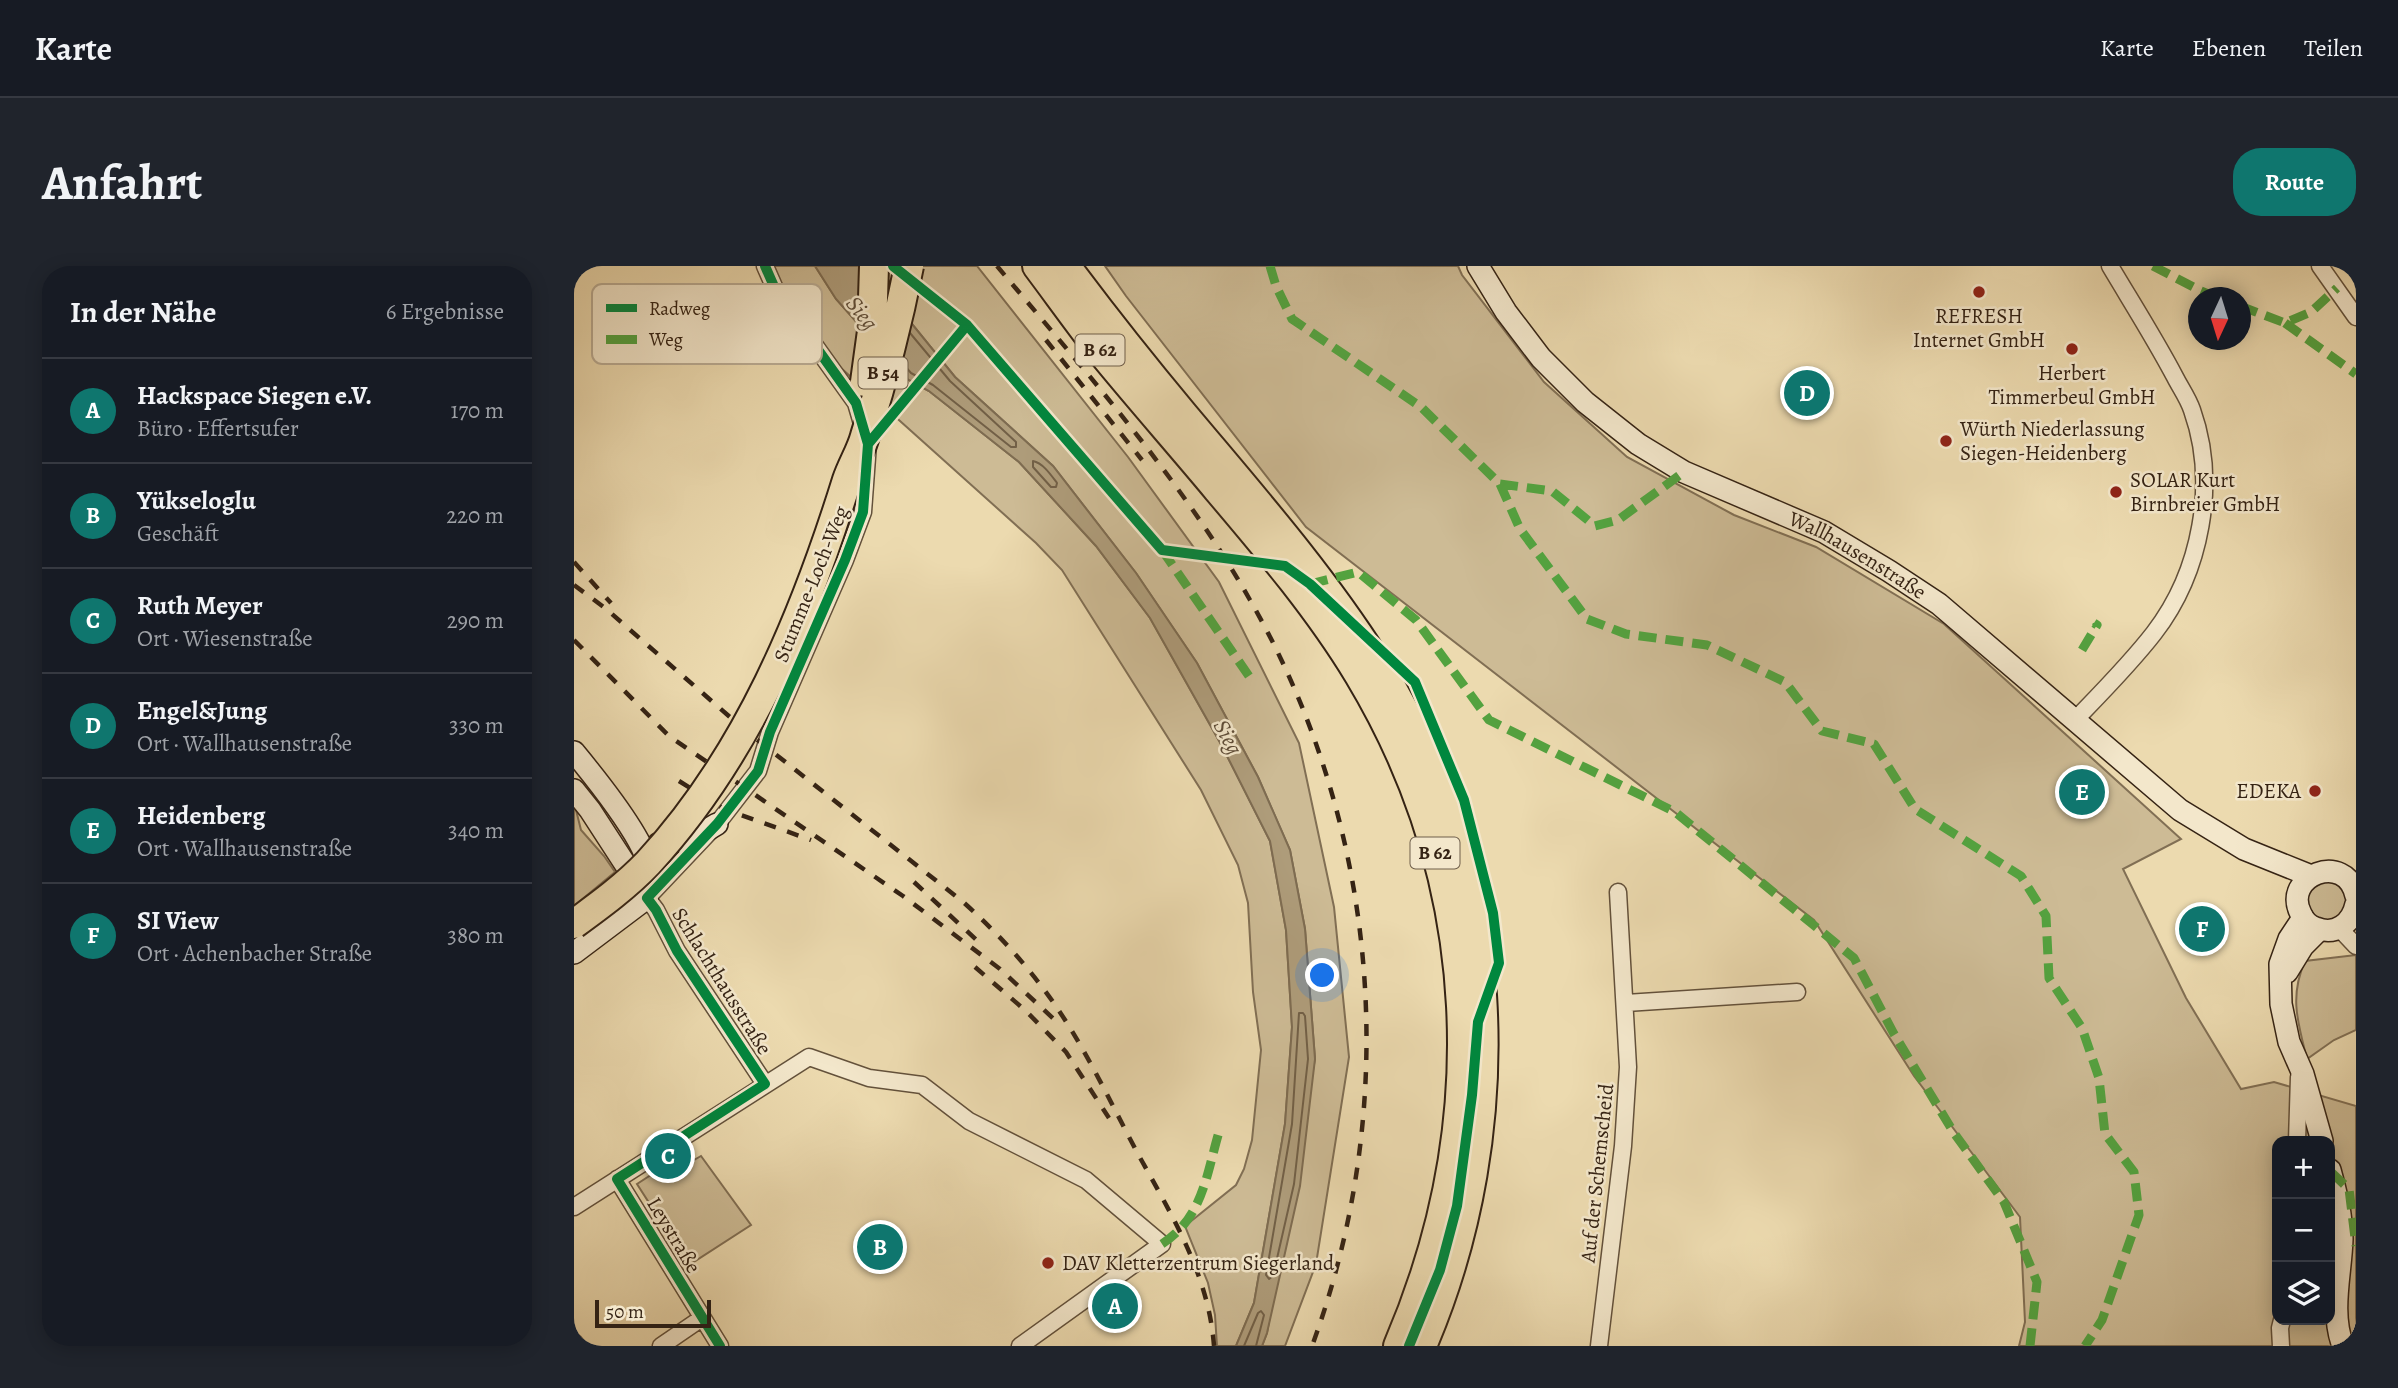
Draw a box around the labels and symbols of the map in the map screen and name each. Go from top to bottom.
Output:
legend [592,284,822,364]
marker: REFRESH Internet GmbH [1971,284,1987,300]
north arrow [2188,287,2251,350]
water label: Sieg [839,289,885,337]
text: Radweg [649,296,711,322]
place label: REFRESH Internet GmbH [1913,302,2045,354]
text: Weg [648,327,684,353]
road number: B 62 [1076,334,1124,366]
marker: Herbert Timmerbeul GmbH [2064,341,2080,357]
road number: B 54 [858,358,908,388]
place label: Herbert Timmerbeul GmbH [1988,359,2156,411]
pin: D [1784,367,1830,419]
place label: Würth Niederlassung Siegen-Heidenberg [1959,415,2145,467]
marker: Würth Niederlassung Siegen-Heidenberg [1938,433,1954,449]
place label: SOLAR Kurt Birnbreier GmbH [2130,466,2280,518]
marker: SOLAR Kurt Birnbreier GmbH [2108,484,2124,500]
street label: Stumme-Loch-Weg [767,501,855,666]
street label: Wallhausenstraße [1784,504,1932,606]
water label: Sieg [1206,714,1250,760]
pin: E [2059,766,2105,818]
place label: EDEKA [2236,777,2302,805]
marker: EDEKA [2307,783,2323,799]
road number: B 62 [1410,838,1460,868]
street label: Schlachthausstraße [666,902,778,1060]
pin: F [2179,903,2225,955]
your location [1305,958,1339,992]
street label: Auf der Schemscheid [1574,1081,1620,1265]
pin: C [645,1130,691,1182]
street label: Leystraße [640,1192,708,1278]
pin: B [857,1221,903,1273]
place label: DAV Kletterzentrum Siegerland [1062,1249,1335,1277]
marker: DAV Kletterzentrum Siegerland [1040,1255,1056,1271]
pin: A [1092,1280,1138,1332]
scale bar [595,1297,710,1329]

